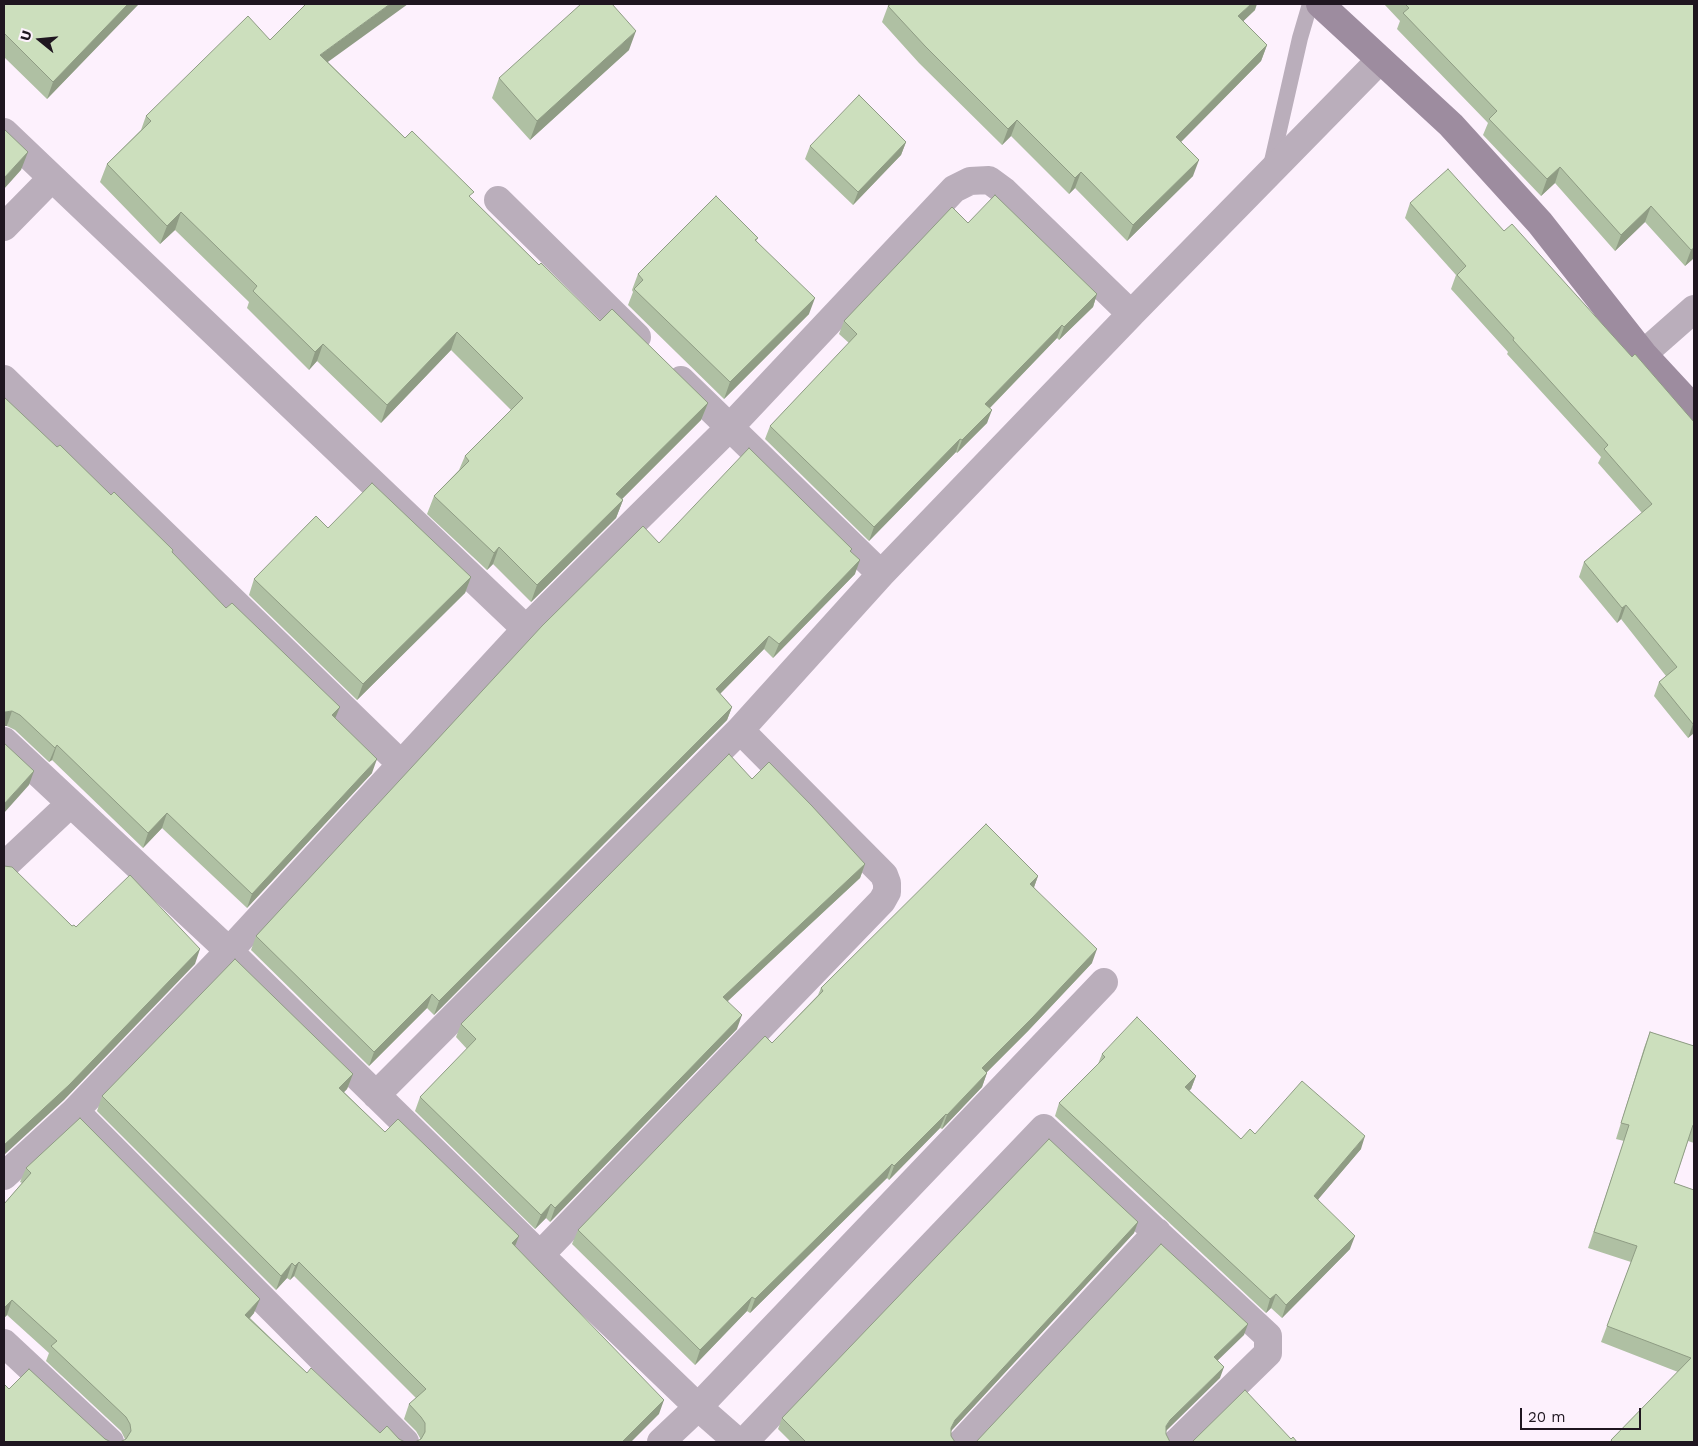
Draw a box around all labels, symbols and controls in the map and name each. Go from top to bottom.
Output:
north arrow [15,15,65,65]
text: U [17,29,35,43]
scale bar [1523,1398,1644,1430]
text: 20 m [1528,1408,1566,1426]

